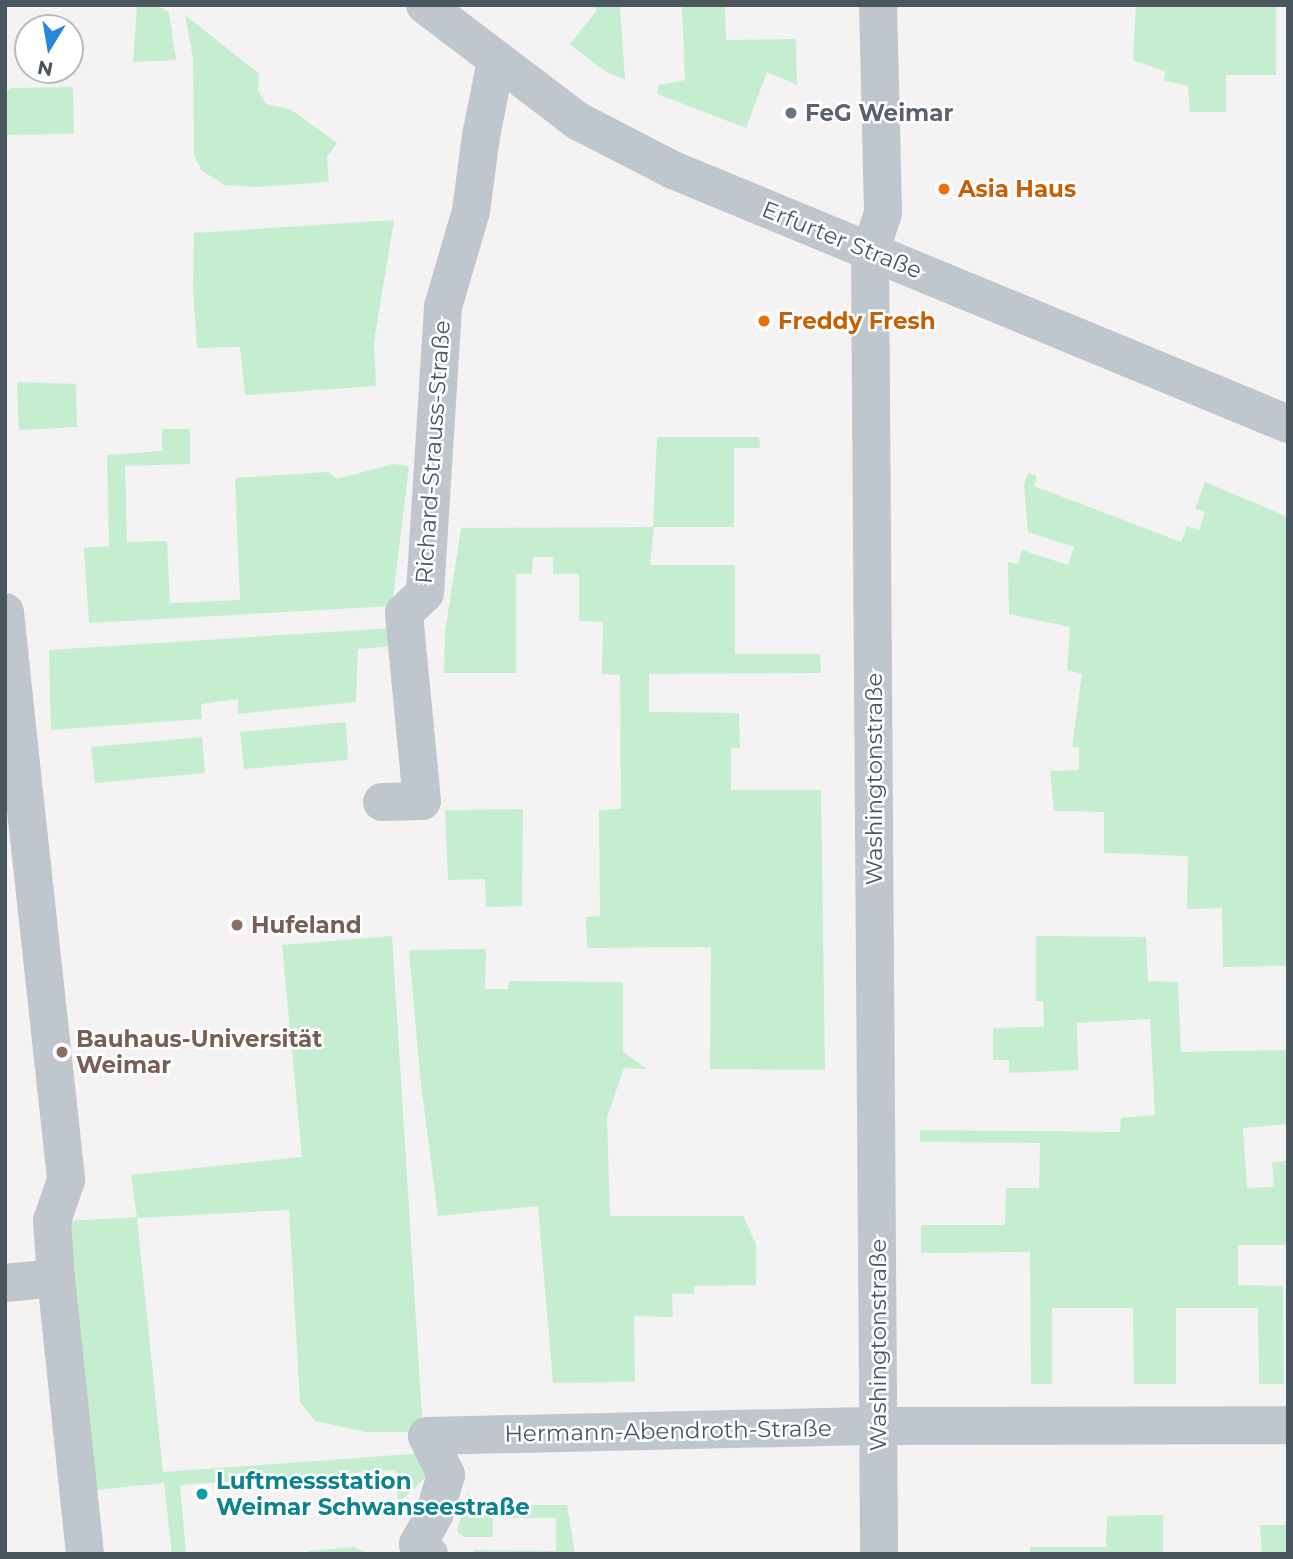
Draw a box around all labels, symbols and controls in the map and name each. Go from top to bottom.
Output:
north arrow [14,14,84,84]
text: N [36,55,55,81]
place label: FeG Weimar [805,99,953,127]
marker: FeG Weimar [783,105,799,121]
place label: Asia Haus [958,175,1076,203]
marker: Asia Haus [936,181,952,197]
street label: Erfurter Straße [758,195,926,285]
place label: Freddy Fresh [778,307,936,335]
marker: Freddy Fresh [756,313,772,329]
street label: Richard-Strauss-Straße [410,319,456,585]
street label: Washingtonstraße [860,673,888,885]
place label: Hufeland [251,911,362,939]
marker: Hufeland [229,917,245,933]
place label: Bauhaus-Universität Weimar [76,1025,322,1079]
marker: Bauhaus-Universität Weimar [54,1044,70,1060]
street label: Washingtonstraße [864,1239,892,1451]
street label: Hermann-Abendroth-Straße [504,1414,832,1448]
place label: Luftmessstation Weimar Schwanseestraße [216,1467,530,1521]
marker: Luftmessstation Weimar Schwanseestraße [194,1486,210,1502]

